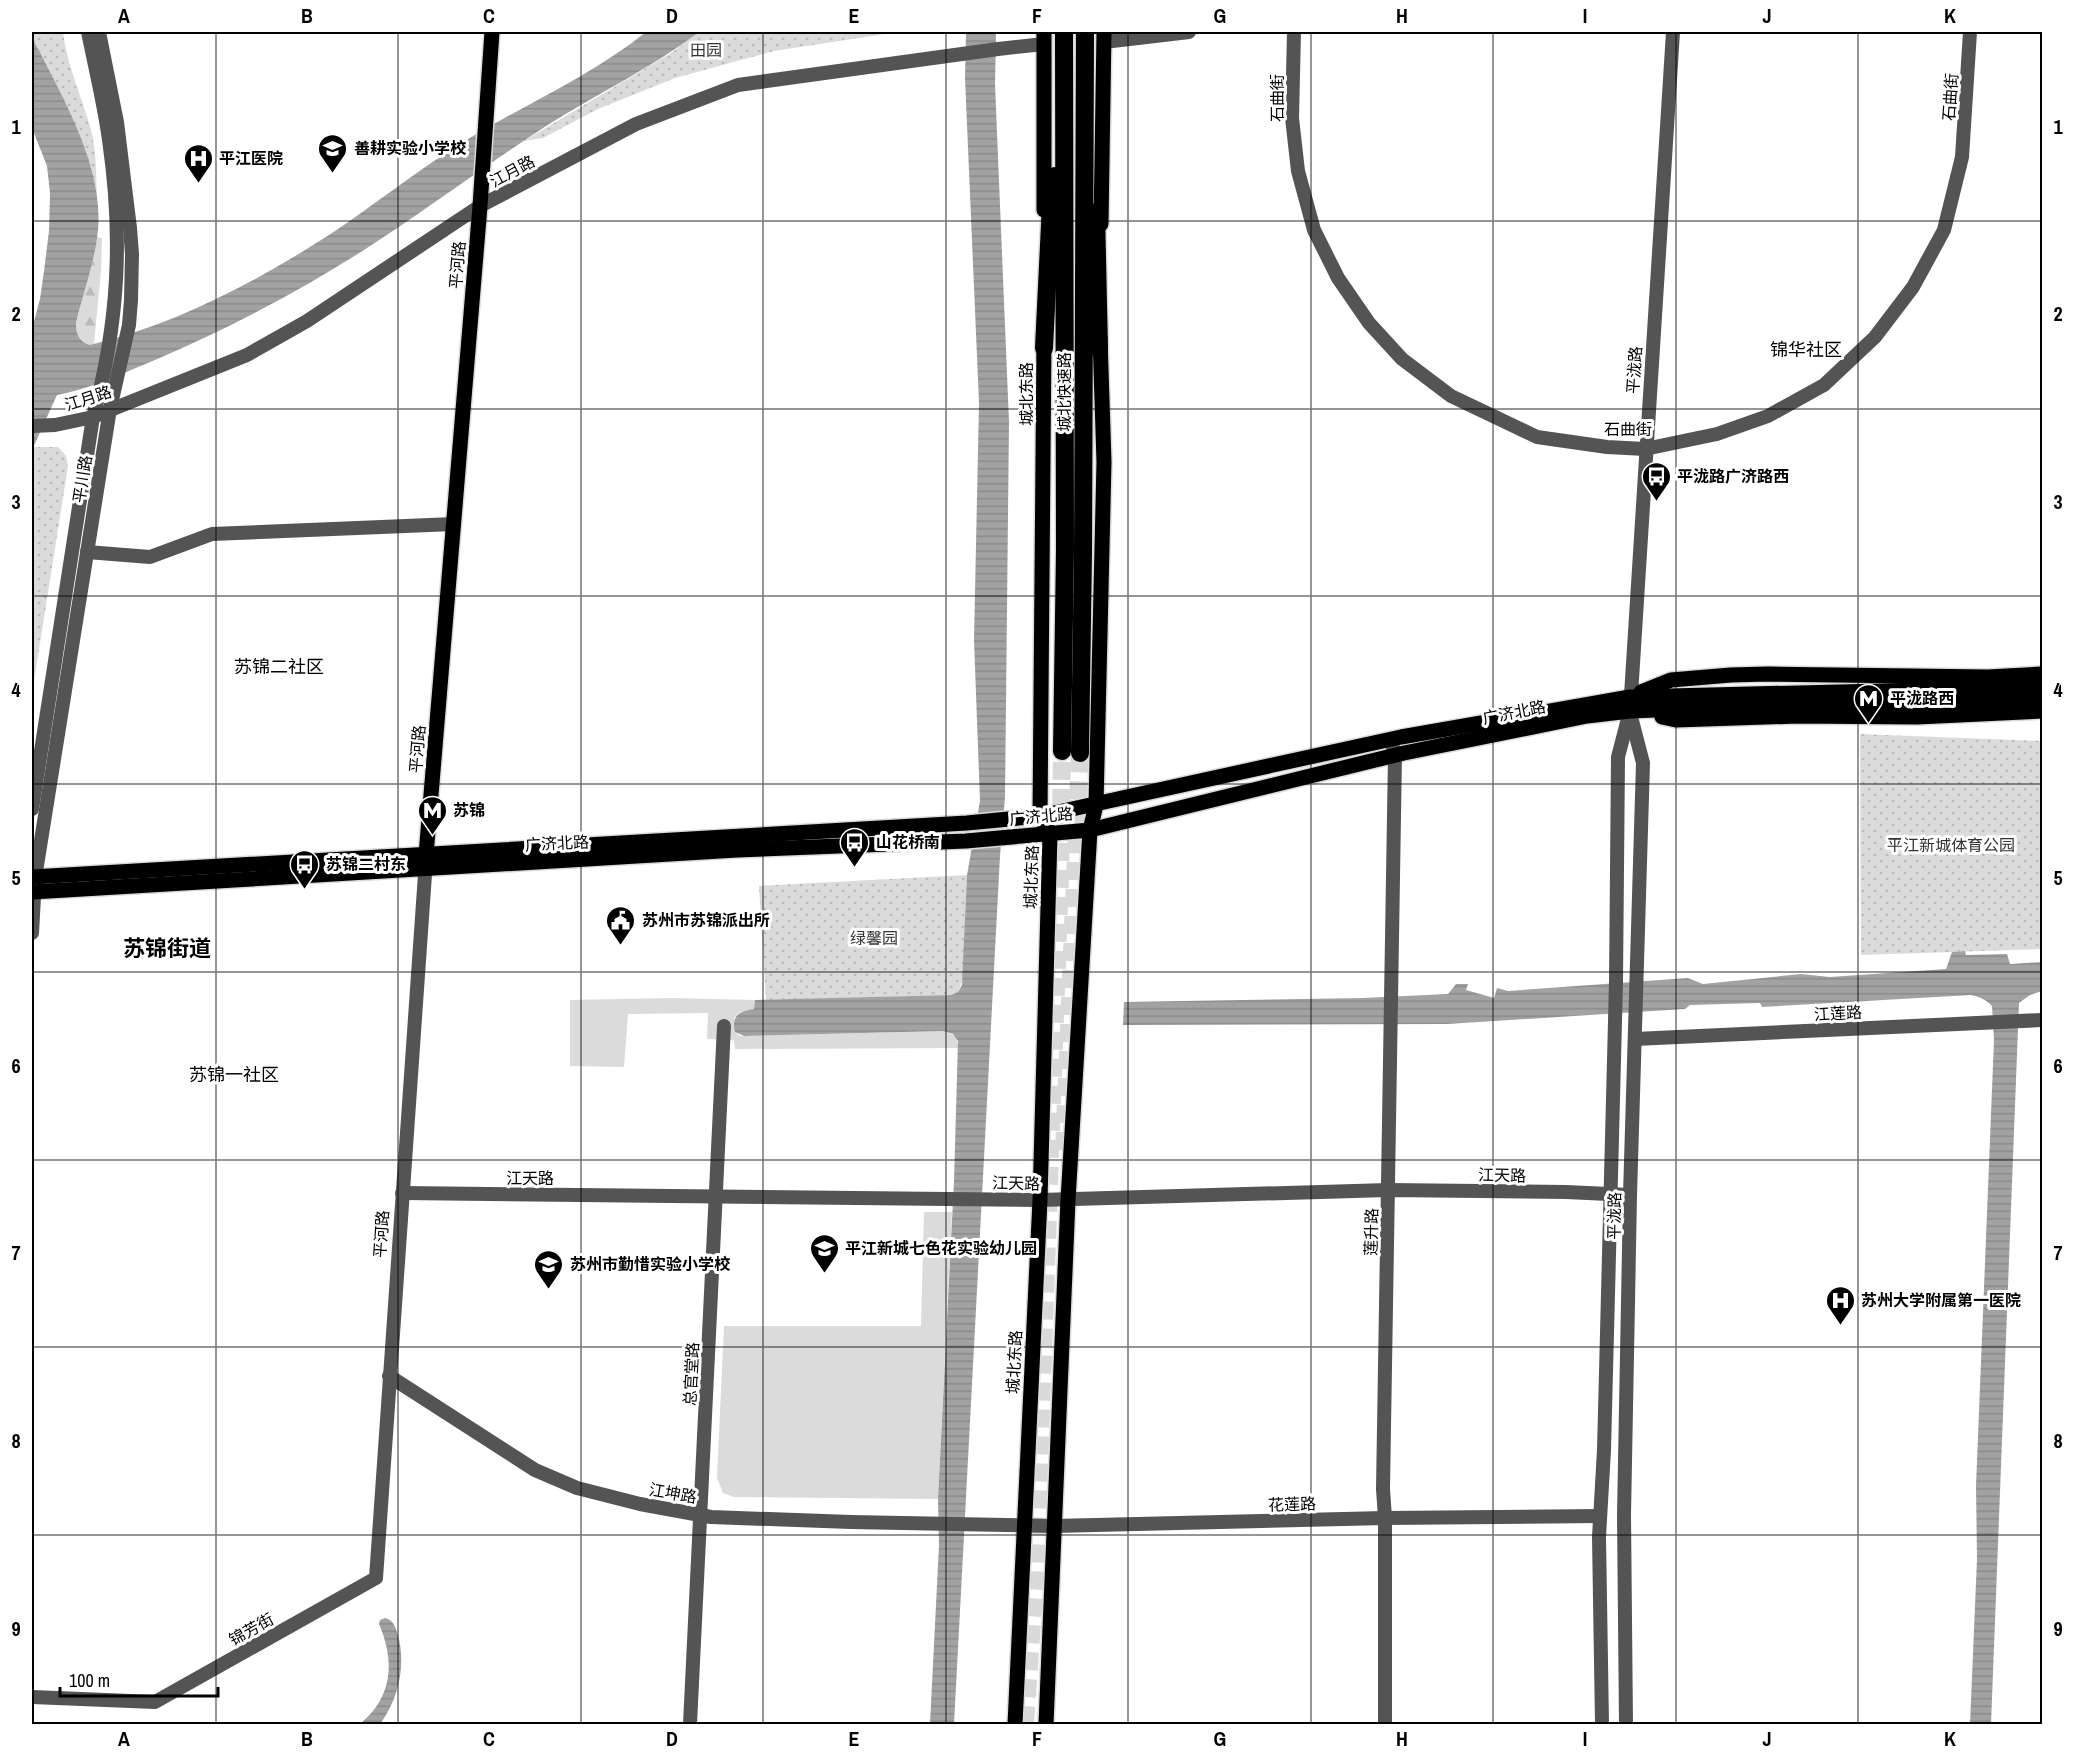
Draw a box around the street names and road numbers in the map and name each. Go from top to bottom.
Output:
street label: 石曲街 [1937,72,1963,122]
street label: 石曲街 [1266,74,1288,122]
street label: 江月路 [486,150,538,192]
street label: 平河路 [444,240,470,290]
street label: 平泷路 [1621,345,1647,395]
street label: 城北快速路 [1053,352,1075,432]
street label: 城北东路 [1015,362,1037,426]
street label: 江月路 [62,380,114,416]
street label: 石曲街 [1604,418,1652,440]
street label: 平川路 [67,454,97,504]
street label: 广济北路 [1480,695,1548,729]
street label: 平河路 [404,724,430,774]
street label: 广济北路 [1008,802,1074,830]
street label: 广济北路 [524,830,590,856]
street label: 城北东路 [1019,845,1043,909]
street label: 江莲路 [1813,1001,1863,1025]
street label: 江天路 [1478,1164,1526,1186]
street label: 江天路 [506,1167,554,1189]
street label: 江天路 [992,1172,1040,1194]
street label: 平泷路 [1603,1192,1625,1240]
street label: 莲升路 [1360,1208,1382,1256]
street label: 平河路 [368,1209,394,1259]
street label: 城北东路 [1001,1329,1027,1395]
street label: 总官堂路 [678,1341,704,1407]
street label: 江坤路 [647,1478,699,1508]
street label: 花莲路 [1268,1492,1316,1516]
street label: 锦芳街 [225,1608,277,1650]

